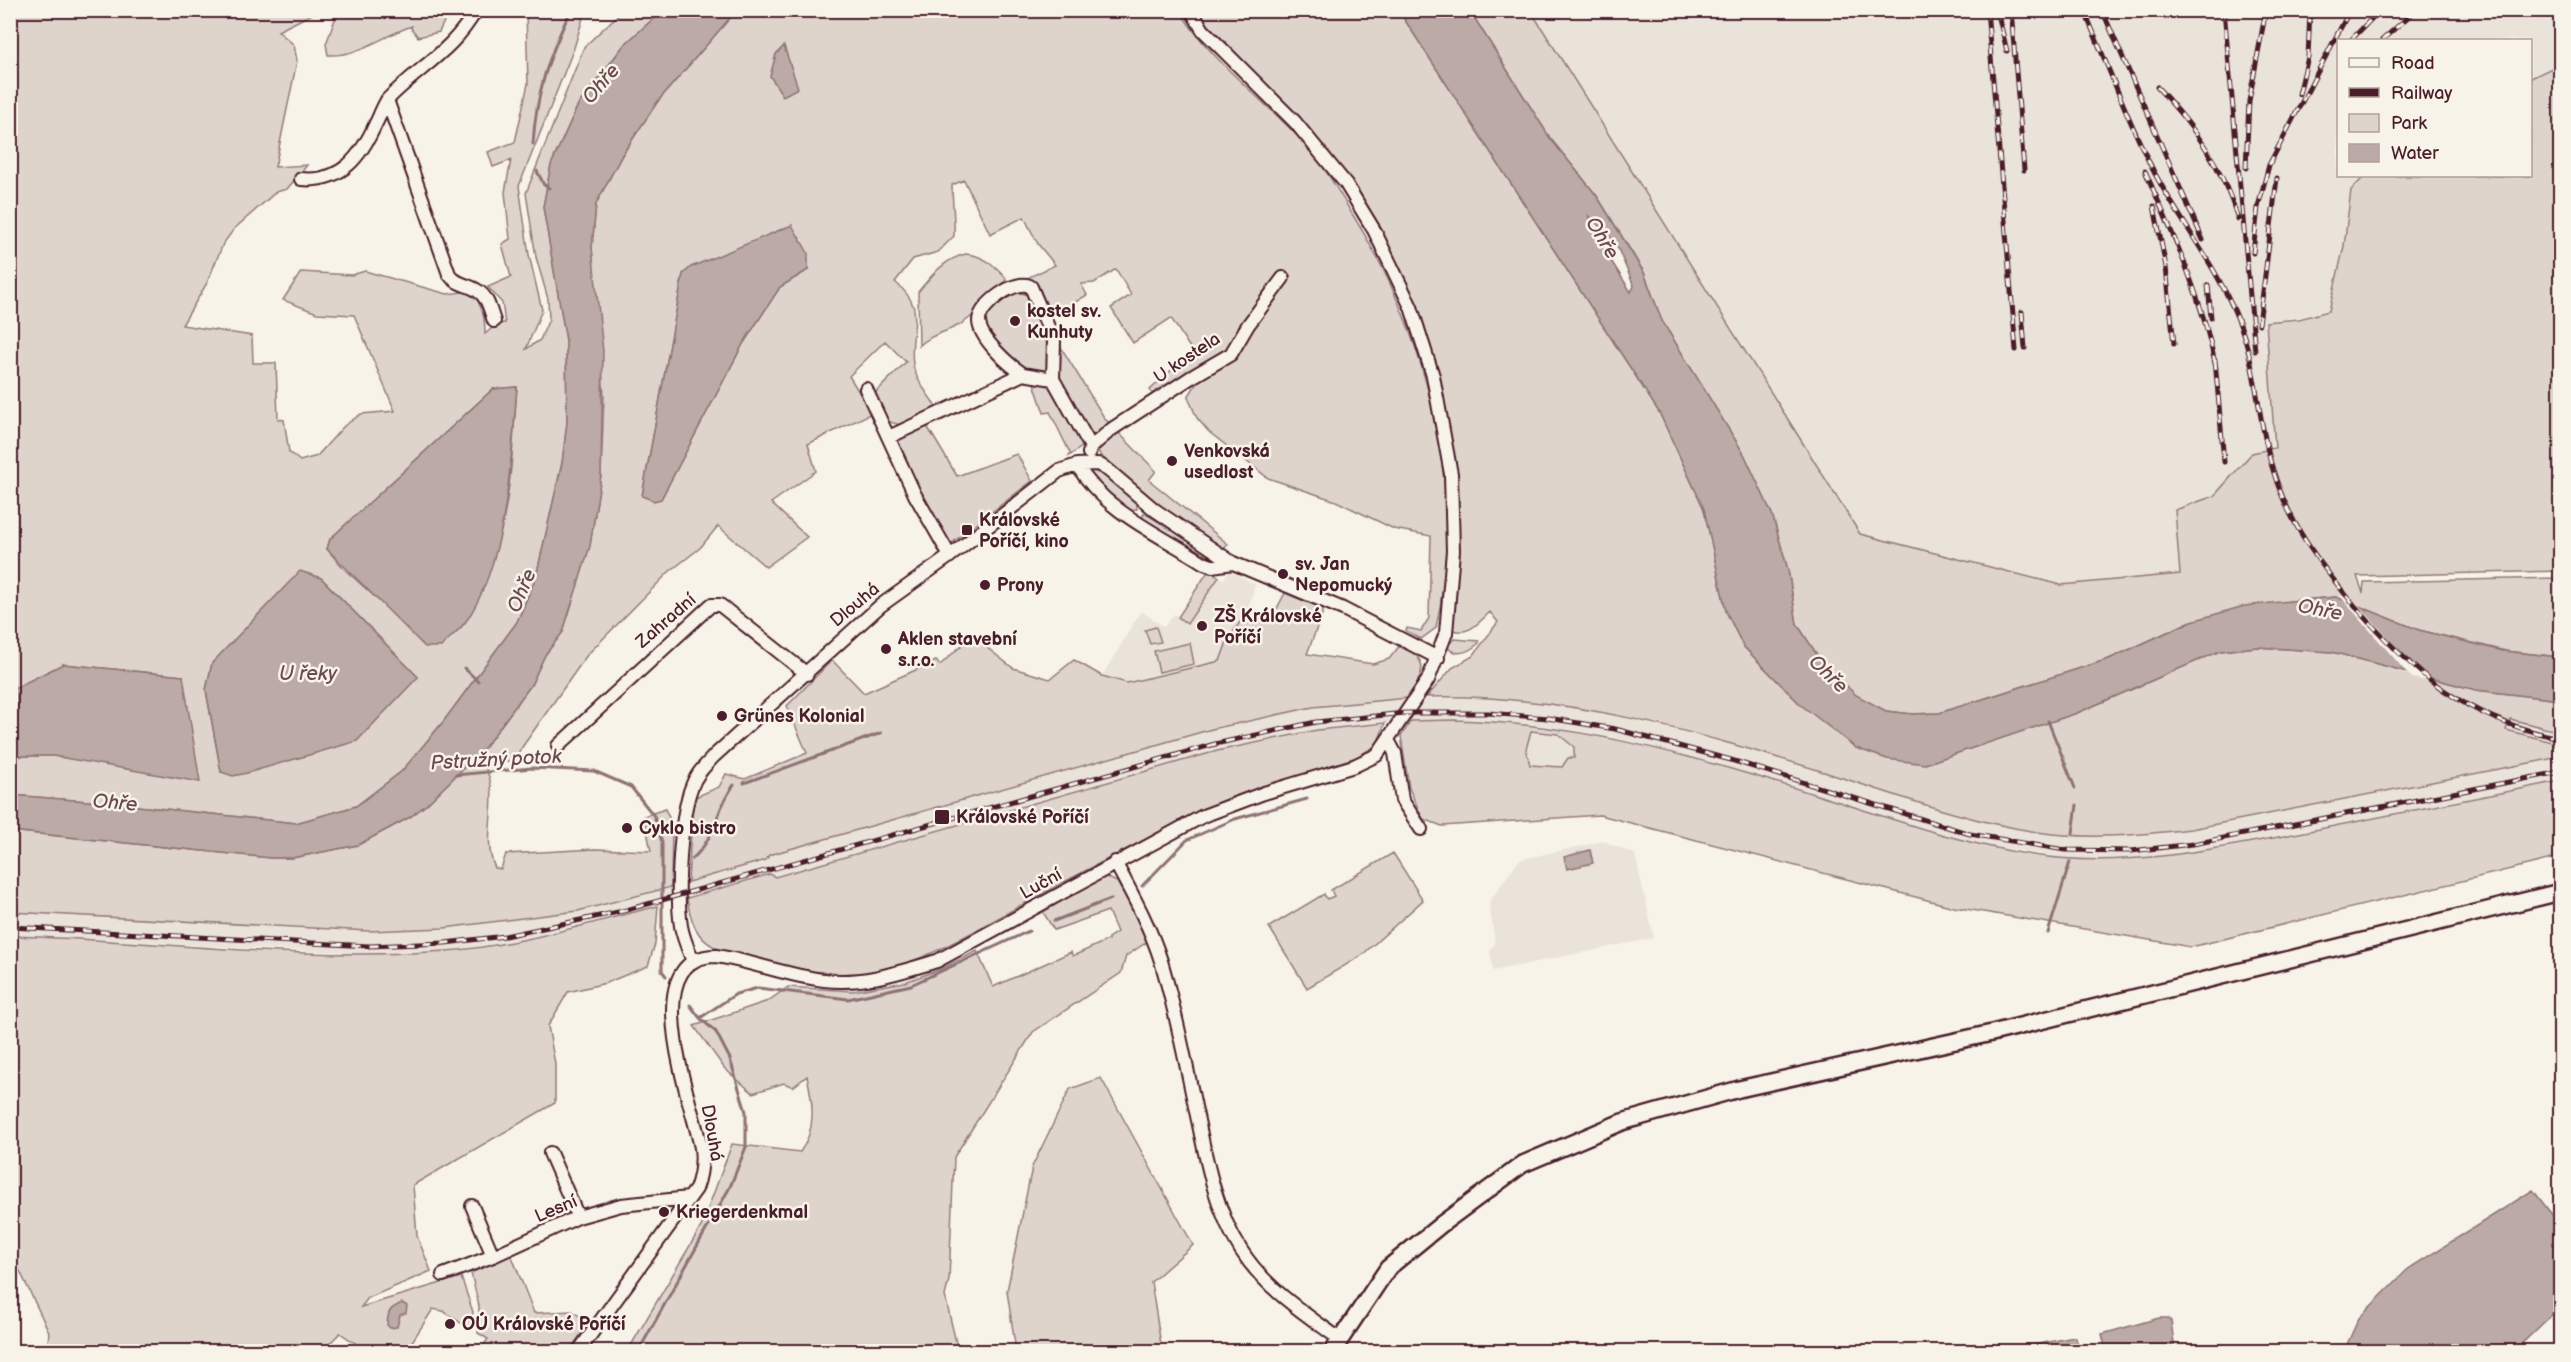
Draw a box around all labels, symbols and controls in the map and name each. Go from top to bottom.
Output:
legend [2337,39,2532,177]
text: Road [2391,53,2435,74]
water label: Ohře [577,59,625,109]
text: Railway [2391,83,2453,104]
text: Park [2391,113,2427,134]
text: Water [2391,143,2439,164]
water label: Ohře [1580,212,1624,264]
place label: kostel sv. Kunhuty [1027,301,1101,343]
marker: kostel sv. Kunhuty [1008,314,1022,328]
street label: U kostela [1150,328,1224,388]
place label: Venkovská usedlost [1184,441,1270,483]
marker: Venkovská usedlost [1165,454,1179,468]
place label: Královské Poříčí, kino [979,510,1069,552]
marker: Královské Poříčí, kino [960,523,974,537]
place label: sv. Jan Nepomucký [1295,554,1393,596]
water label: Ohře [502,565,542,616]
marker: sv. Jan Nepomucký [1276,567,1290,581]
place label: Prony [997,575,1044,596]
marker: Prony [978,578,992,592]
street label: Dlouhá [826,579,884,631]
street label: Zahradní [631,589,701,653]
water label: Ohře [2296,594,2345,626]
place label: ZŠ Královské Poříčí [1214,604,1322,648]
marker: ZŠ Královské Poříčí [1195,619,1209,633]
place label: Aklen stavební s.r.o. [897,629,1017,671]
marker: Aklen stavební s.r.o. [879,642,893,656]
water label: Ohře [1803,650,1853,699]
water label: U řeky [279,662,338,686]
place label: Grünes Kolonial [734,706,864,727]
marker: Grünes Kolonial [715,709,729,723]
water label: Pstružný potok [430,745,563,775]
water label: Ohře [91,789,139,817]
place label: Královské Poříčí [956,807,1089,828]
marker: Královské Poříčí [933,808,951,826]
place label: Cyklo bistro [639,818,736,839]
marker: Cyklo bistro [620,821,634,835]
street label: Luční [1016,864,1066,904]
street label: Dlouhá [697,1103,727,1163]
street label: Lesní [532,1190,581,1227]
place label: Kriegerdenkmal [676,1202,808,1223]
marker: Kriegerdenkmal [657,1205,671,1219]
place label: OÚ Královské Poříčí [462,1311,626,1335]
marker: OÚ Královské Poříčí [443,1317,457,1331]

